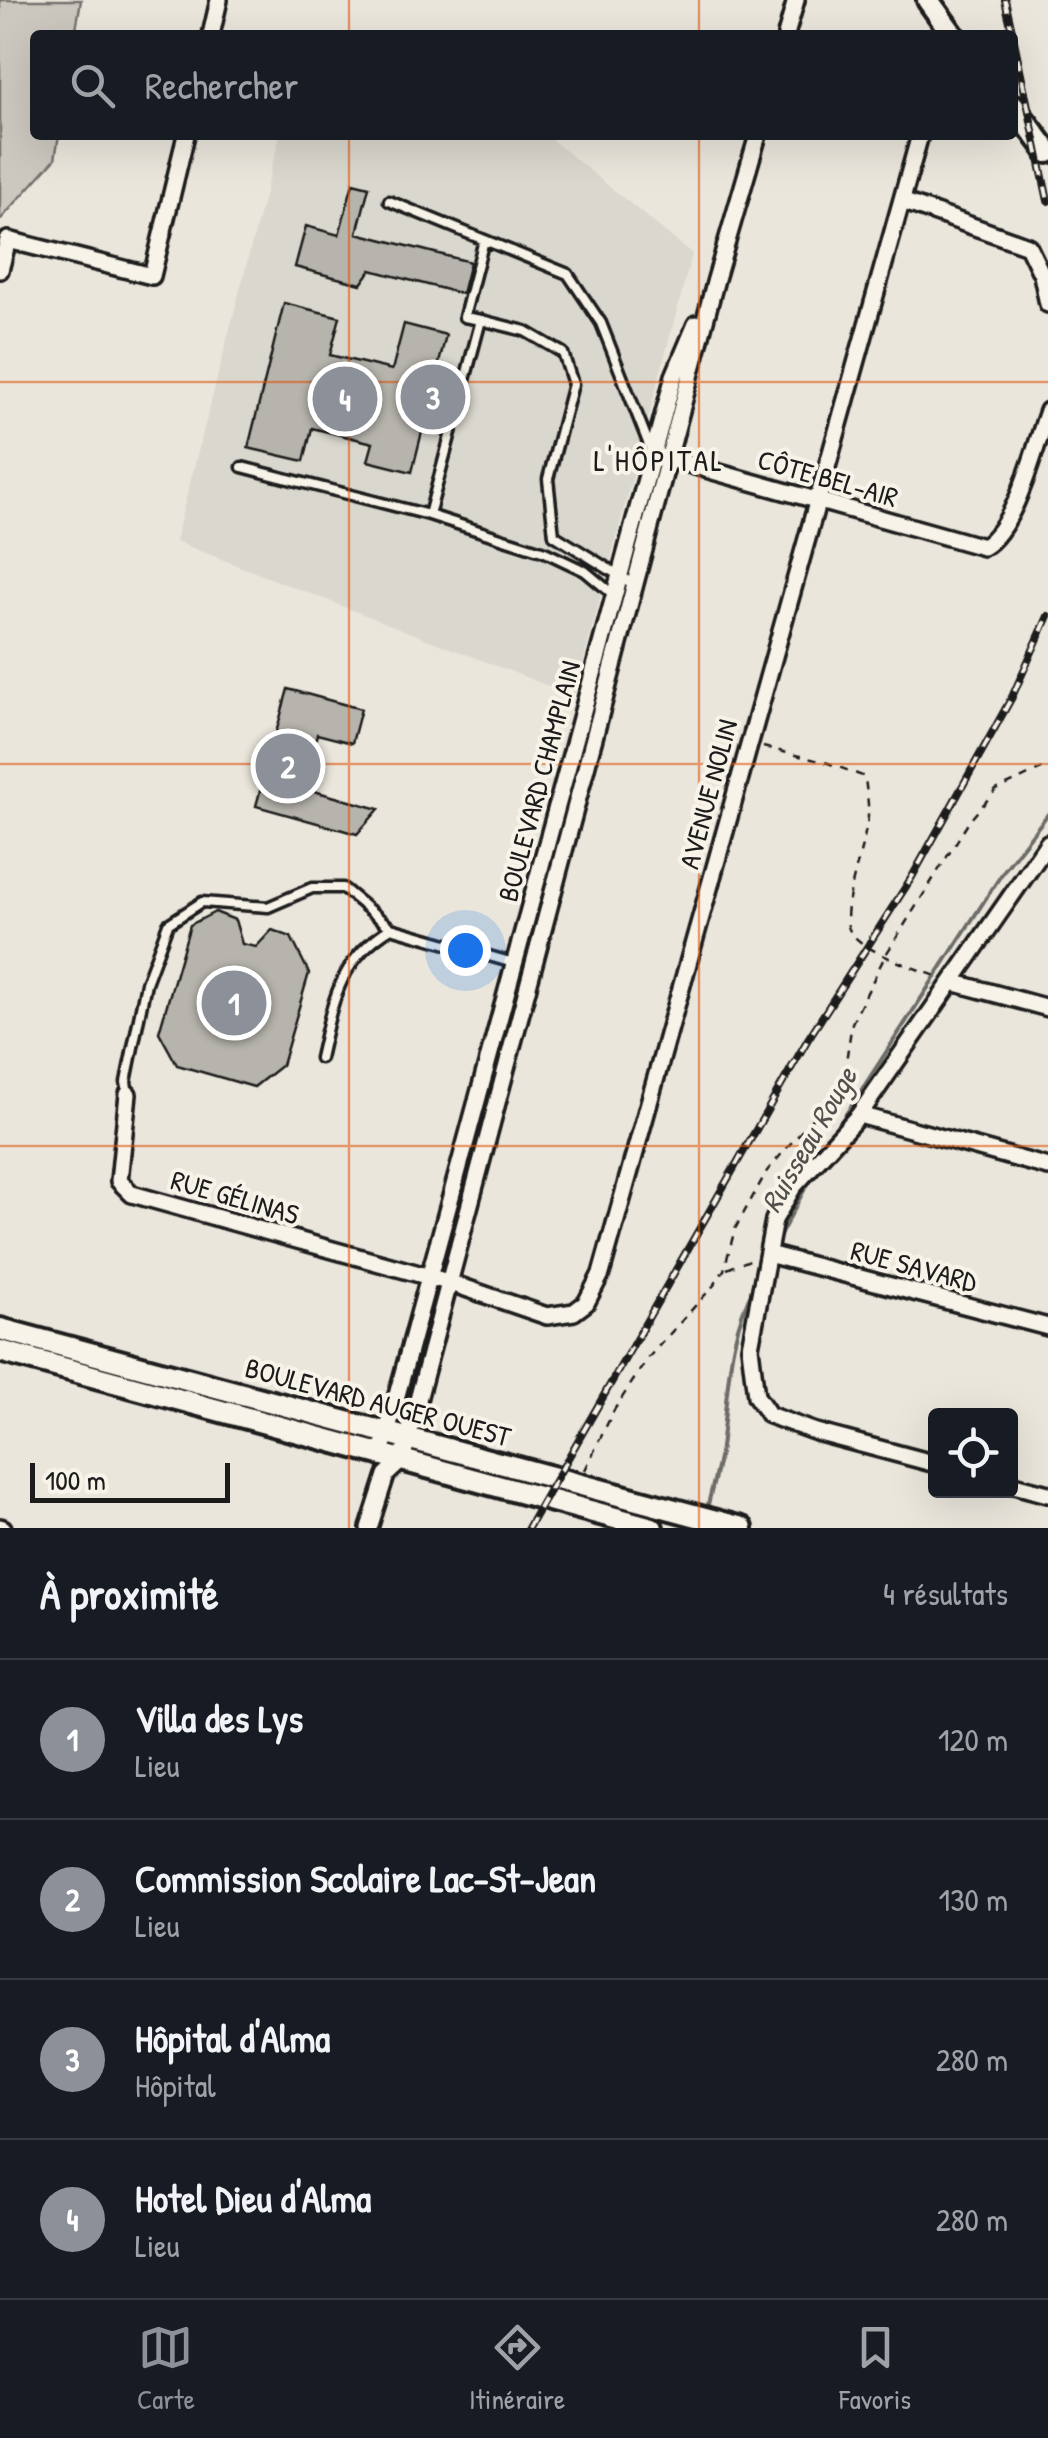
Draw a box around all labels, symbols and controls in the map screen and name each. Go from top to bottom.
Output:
search box [30,30,1018,140]
icon: search [65,58,120,113]
text: Rechercher [145,59,298,111]
pin: 3 [400,360,466,434]
pin: 4 [312,362,378,436]
district label: L'HÔPITAL [594,440,724,480]
street label: CÔTE BEL-AIR [754,440,902,516]
street label: BOULEVARD CHAMPLAIN [489,656,589,906]
street label: AVENUE NOLIN [670,715,746,873]
pin: 2 [256,728,320,804]
your location [440,925,491,976]
pin: 1 [202,966,266,1040]
water label: Ruisseau Rouge [751,1059,867,1220]
street label: RUE GÉLINAS [167,1161,303,1233]
street label: RUE SAVARD [847,1231,982,1301]
street label: BOULEVARD AUGER OUEST [241,1348,516,1456]
map controls [928,1408,1018,1498]
button: locate [928,1408,1018,1498]
scale bar [30,1458,230,1502]
text: 100 m [45,1461,106,1499]
text: À proximité [40,1565,219,1622]
text: 4 résultats [883,1572,1008,1615]
text: Villa des Lys [135,1692,303,1744]
text: 1 [67,1718,78,1761]
text: 120 m [938,1718,1008,1761]
text: Lieu [135,1744,180,1787]
text: Commission Scolaire Lac-St-Jean [135,1852,596,1904]
text: 2 [65,1878,80,1921]
text: 130 m [939,1878,1008,1921]
text: Lieu [135,1904,180,1947]
text: Hôpital d'Alma [135,2012,330,2064]
text: 3 [65,2038,80,2081]
text: 280 m [936,2038,1008,2081]
text: Hôpital [135,2064,216,2107]
text: Hotel Dieu d'Alma [135,2172,371,2224]
text: 4 [66,2198,79,2241]
text: 280 m [936,2198,1008,2241]
text: Lieu [135,2224,180,2267]
tab: Carte [137,2320,195,2418]
tab: Itinéraire [469,2320,565,2418]
tab: Favoris [839,2320,911,2418]

